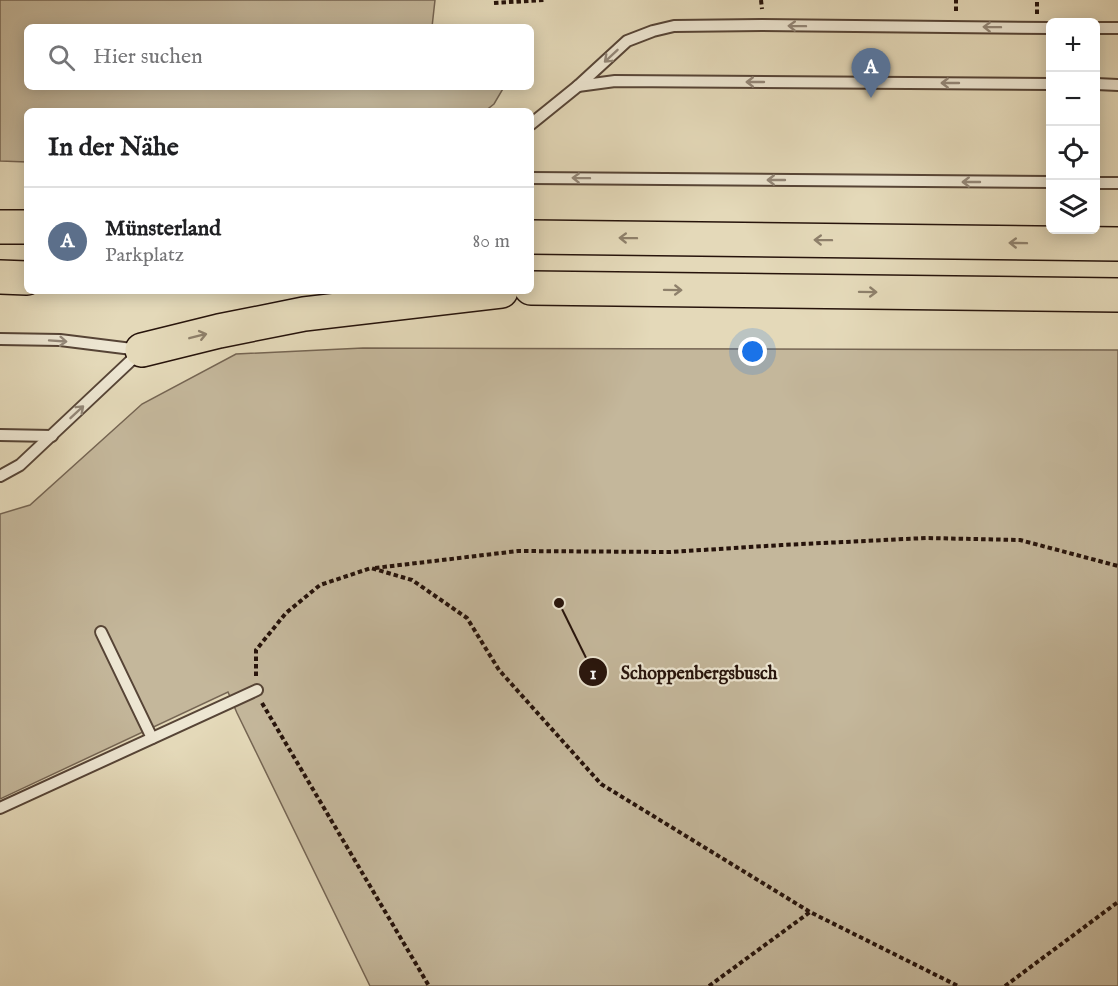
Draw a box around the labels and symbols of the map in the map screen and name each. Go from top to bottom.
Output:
one-way arrow [788,20,808,32]
one-way arrow [983,21,1003,33]
pin: A [852,48,890,98]
one-way arrow [603,49,618,64]
one-way arrow [746,76,766,88]
one-way arrow [941,77,961,89]
one-way arrow [572,172,592,184]
one-way arrow [767,174,787,186]
one-way arrow [962,176,982,188]
one-way arrow [618,232,638,244]
one-way arrow [813,235,833,246]
one-way arrow [1008,237,1028,249]
one-way arrow [663,284,683,296]
one-way arrow [858,286,878,298]
one-way arrow [189,330,208,342]
one-way arrow [48,335,68,346]
your location [738,337,767,366]
one-way arrow [69,405,84,420]
callout: Schoppenbergsbusch [578,654,789,690]
text: 1 [590,663,597,686]
text: Schoppenbergsbusch [621,663,778,686]

